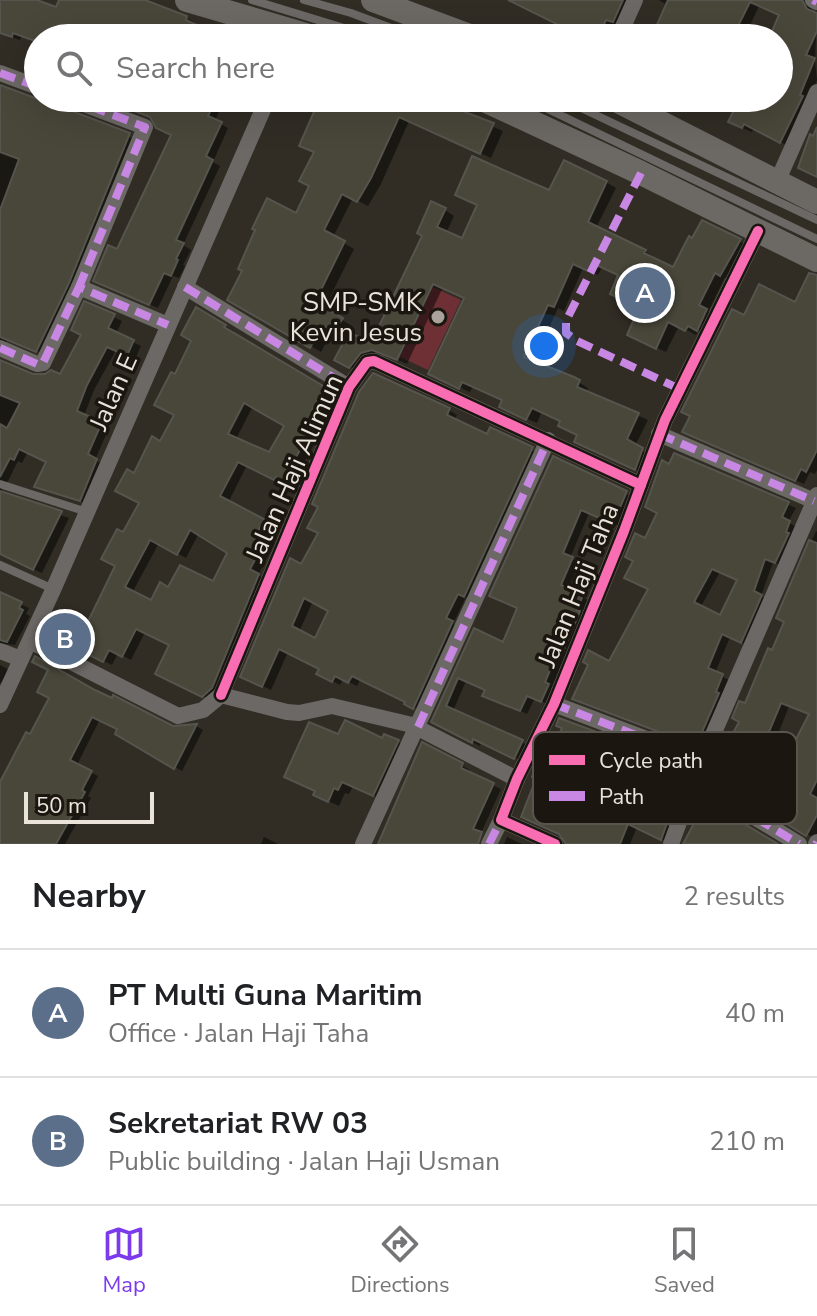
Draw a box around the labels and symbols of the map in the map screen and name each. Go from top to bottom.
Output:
pin: A [619,263,671,323]
place label: SMP-SMK Kevin Jesus [290,285,423,350]
marker: SMP-SMK Kevin Jesus [429,308,447,326]
your location [524,326,564,366]
street label: Jalan E [81,348,146,437]
street label: Jalan Haji Alimun [237,369,351,568]
street label: Jalan Haji Taha [529,498,627,673]
pin: B [39,609,91,669]
legend [533,732,797,824]
text: Cycle path [599,746,703,776]
text: Path [599,782,644,812]
scale bar [24,788,154,824]

